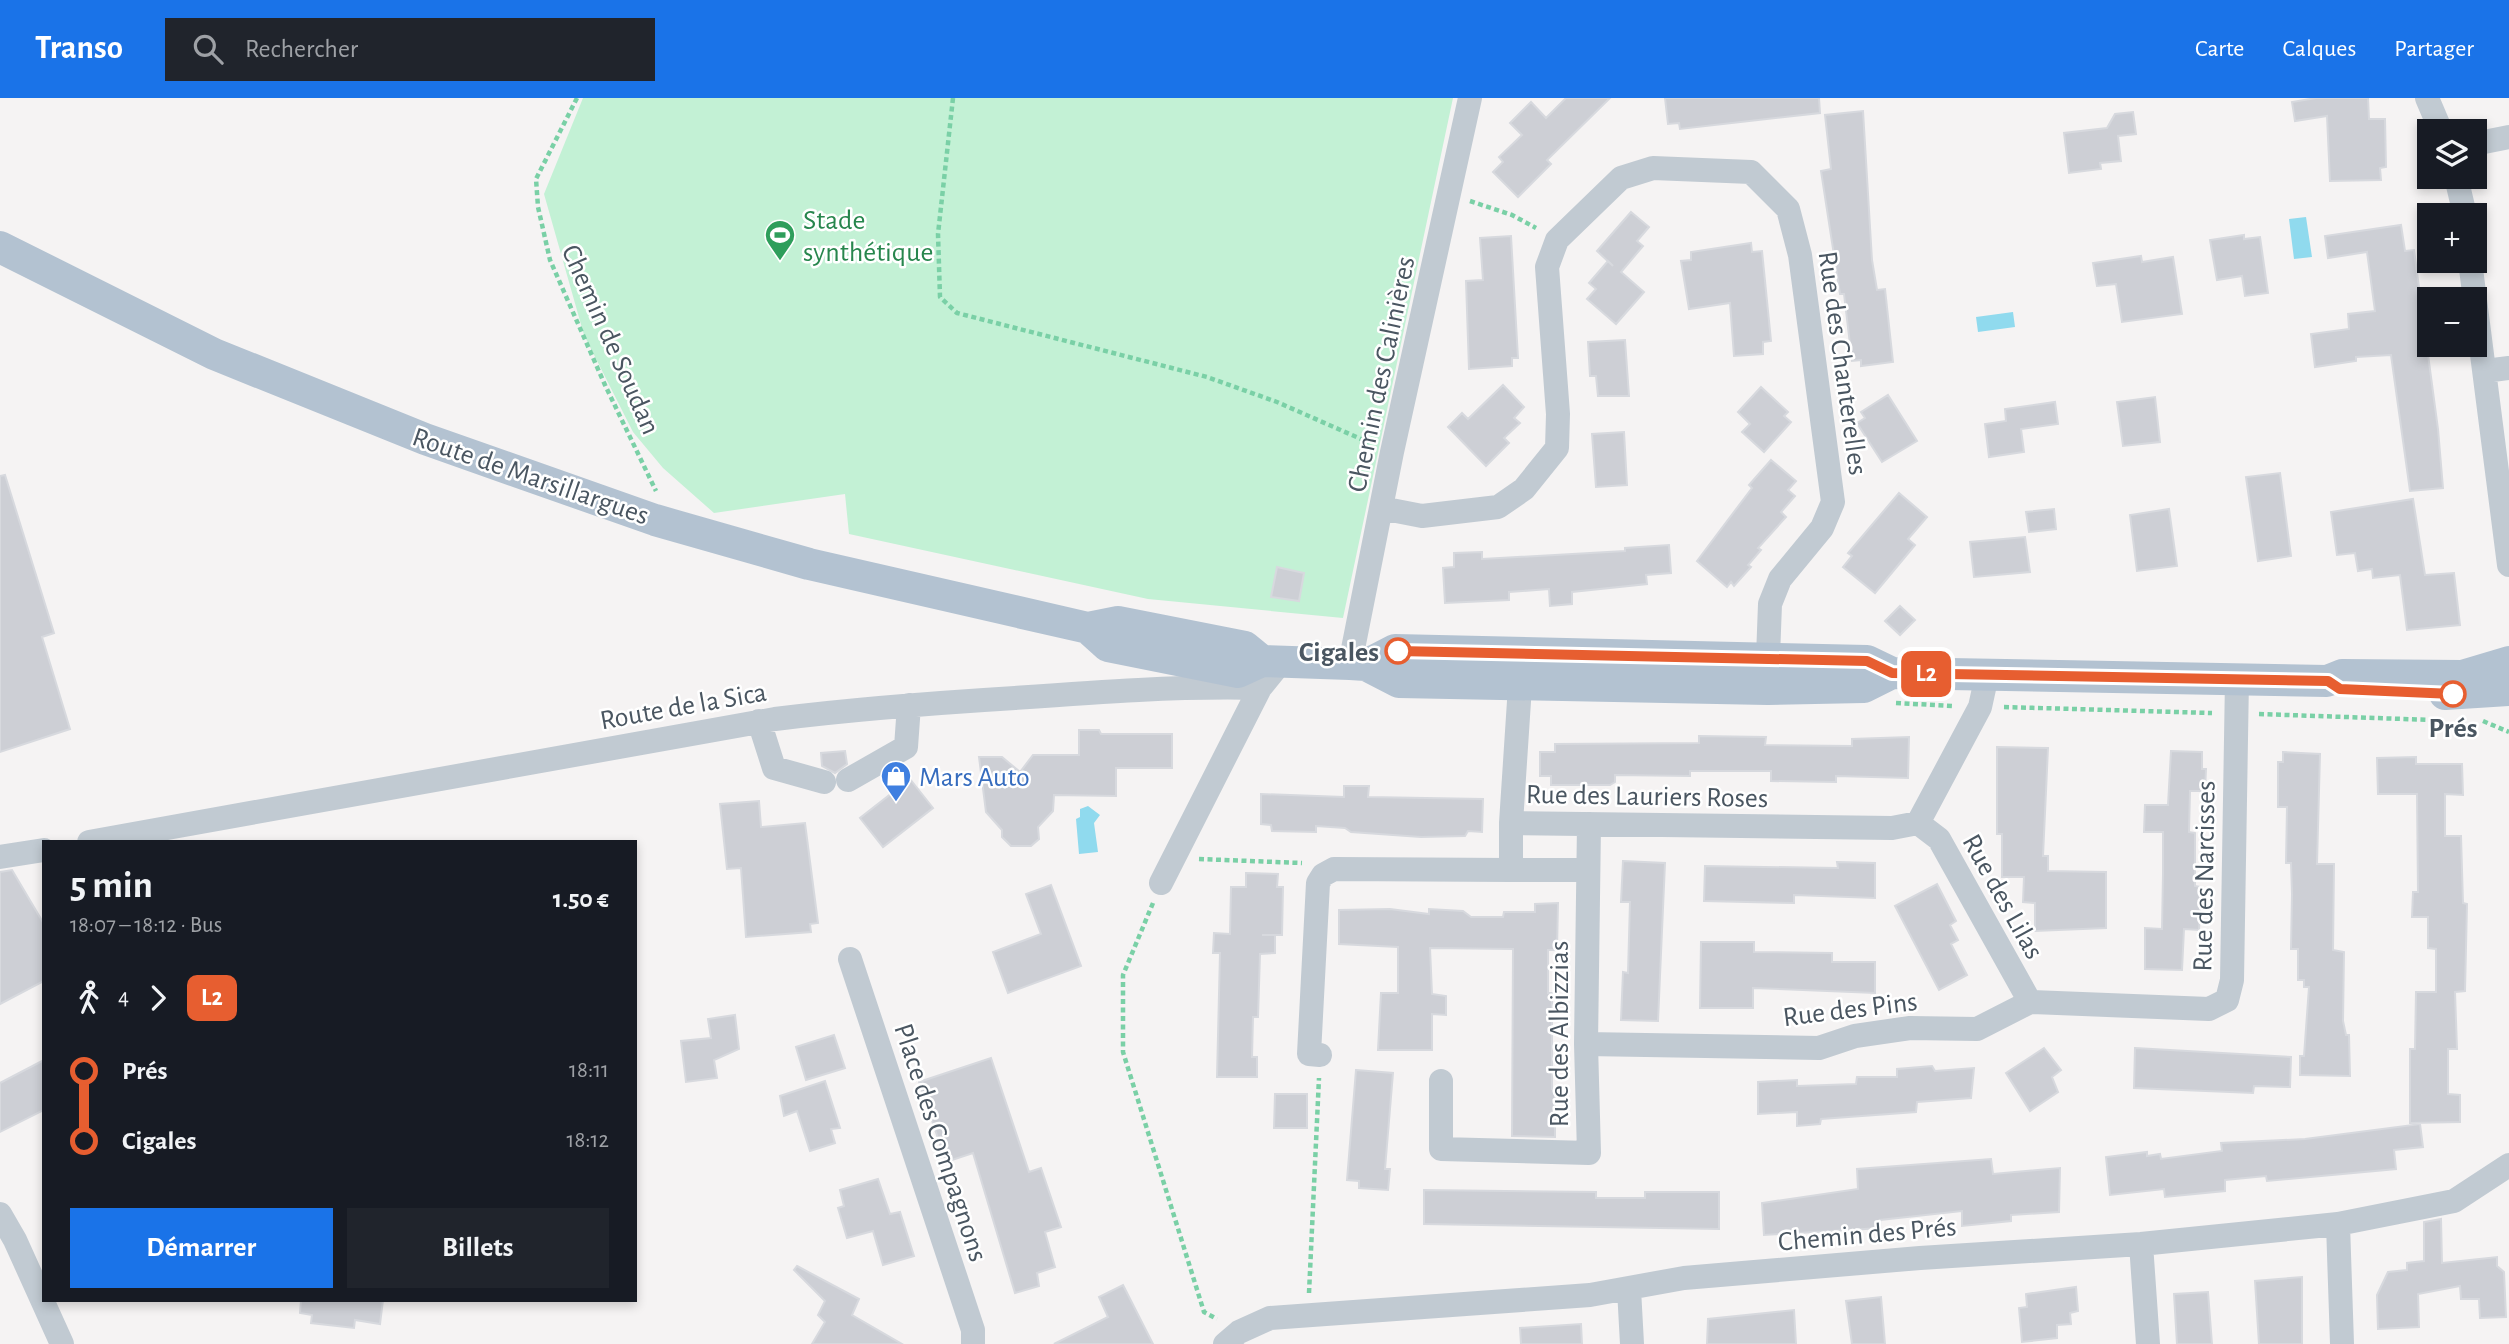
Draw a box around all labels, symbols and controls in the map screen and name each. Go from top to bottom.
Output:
search box [165,18,655,81]
icon: search [189,30,227,68]
text: Transo [35,32,123,65]
text: Rechercher [245,36,358,62]
text: Carte [2195,37,2244,61]
text: Calques [2282,37,2356,61]
text: Partager [2394,37,2474,61]
map controls [2417,119,2487,357]
button: layers [2417,119,2487,189]
button: + [2417,203,2487,273]
place label: Stade synthétique [803,207,933,267]
sports icon: Stade synthétique [763,218,797,262]
street label: Chemin de Soudan [556,241,665,439]
street label: Rue des Chanterelles [1812,249,1872,477]
street label: Chemin des Calinières [1343,254,1421,495]
button: − [2417,287,2487,357]
street label: Route de Marsillargues [409,423,652,530]
marker: Cigales [1385,638,1411,664]
place label: Cigales [1299,639,1379,667]
line badge: L2 [1895,651,1958,697]
text: L2 [1915,662,1937,686]
street label: Route de la Sica [598,679,769,735]
marker: Prés [2440,681,2466,707]
place label: Prés [2428,715,2478,743]
shop icon: Mars Auto [879,759,913,803]
place label: Mars Auto [919,764,1030,792]
street label: Rue des Narcisses [2189,780,2221,972]
street label: Rue des Lauriers Roses [1526,781,1768,813]
street label: Rue des Lilas [1957,830,2048,964]
text: 5 min [70,867,153,905]
text: 1.50 € [553,886,609,912]
text: 18:07 – 18:12 · Bus [70,914,222,937]
street label: Rue des Albizzias [1546,941,1574,1127]
icon: walk [70,979,108,1017]
icon: forward [139,979,177,1017]
text: 4 [118,986,129,1009]
text: L2 [201,986,223,1010]
street label: Rue des Pins [1781,988,1919,1032]
street label: Place des Compagnons [888,1020,992,1265]
text: Prés [122,1058,168,1084]
text: 18:11 [569,1059,609,1082]
text: Cigales [122,1128,197,1154]
text: 18:12 [567,1129,609,1152]
button: Démarrer [70,1208,333,1288]
button: Billets [347,1208,609,1288]
street label: Chemin des Prés [1777,1213,1958,1257]

